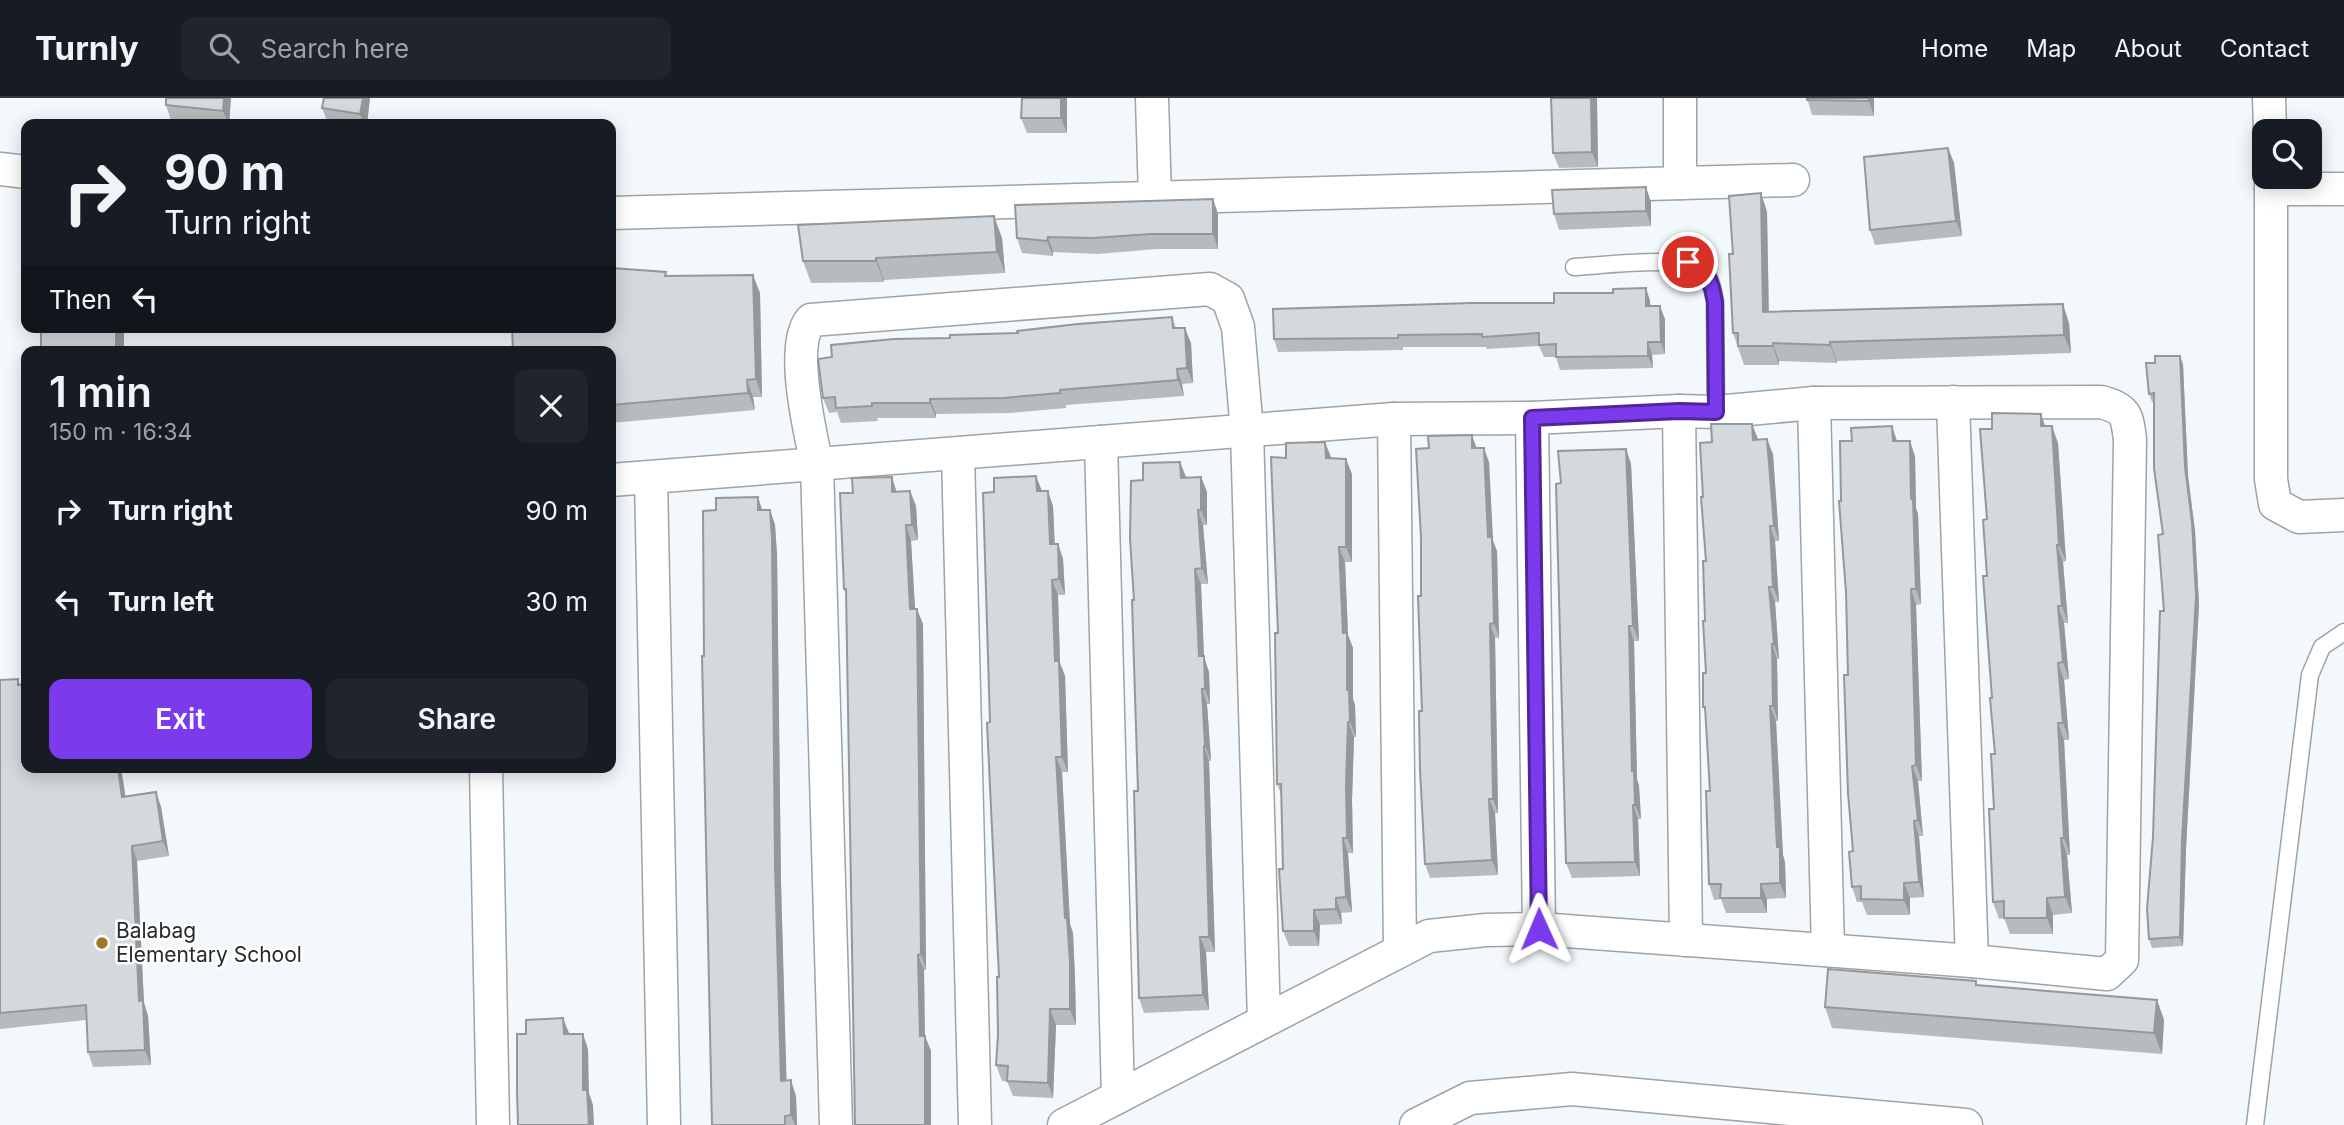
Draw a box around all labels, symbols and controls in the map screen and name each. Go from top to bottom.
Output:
search box [181,17,671,80]
text: Turnly [35,28,139,68]
icon: search [205,29,243,67]
text: Search here [261,33,409,64]
text: Home [1921,34,1988,63]
text: Map [2026,34,2076,63]
text: About [2114,34,2182,63]
text: Contact [2220,34,2309,63]
map controls [2252,119,2322,189]
button: search [2252,119,2322,189]
text: 90 m [164,143,285,202]
icon: right [49,147,140,238]
text: Turn right [164,203,311,242]
pin [1658,232,1718,292]
icon: arrive [1669,243,1707,281]
icon: left [126,280,164,318]
text: Then [49,284,112,315]
text: 1 min [49,366,152,417]
button: close [514,369,588,443]
text: 150 m · 16:34 [49,418,192,446]
icon: right [49,492,87,530]
text: Turn right [108,495,233,526]
text: 90 m [525,495,588,526]
icon: left [49,583,87,621]
text: Turn left [108,586,214,617]
text: 30 m [525,586,588,617]
button: Exit [49,679,312,759]
button: Share [326,679,588,759]
position arrow [1502,892,1576,966]
place label: Balabag Elementary School [116,918,302,967]
marker: Balabag Elementary School [94,935,110,951]

